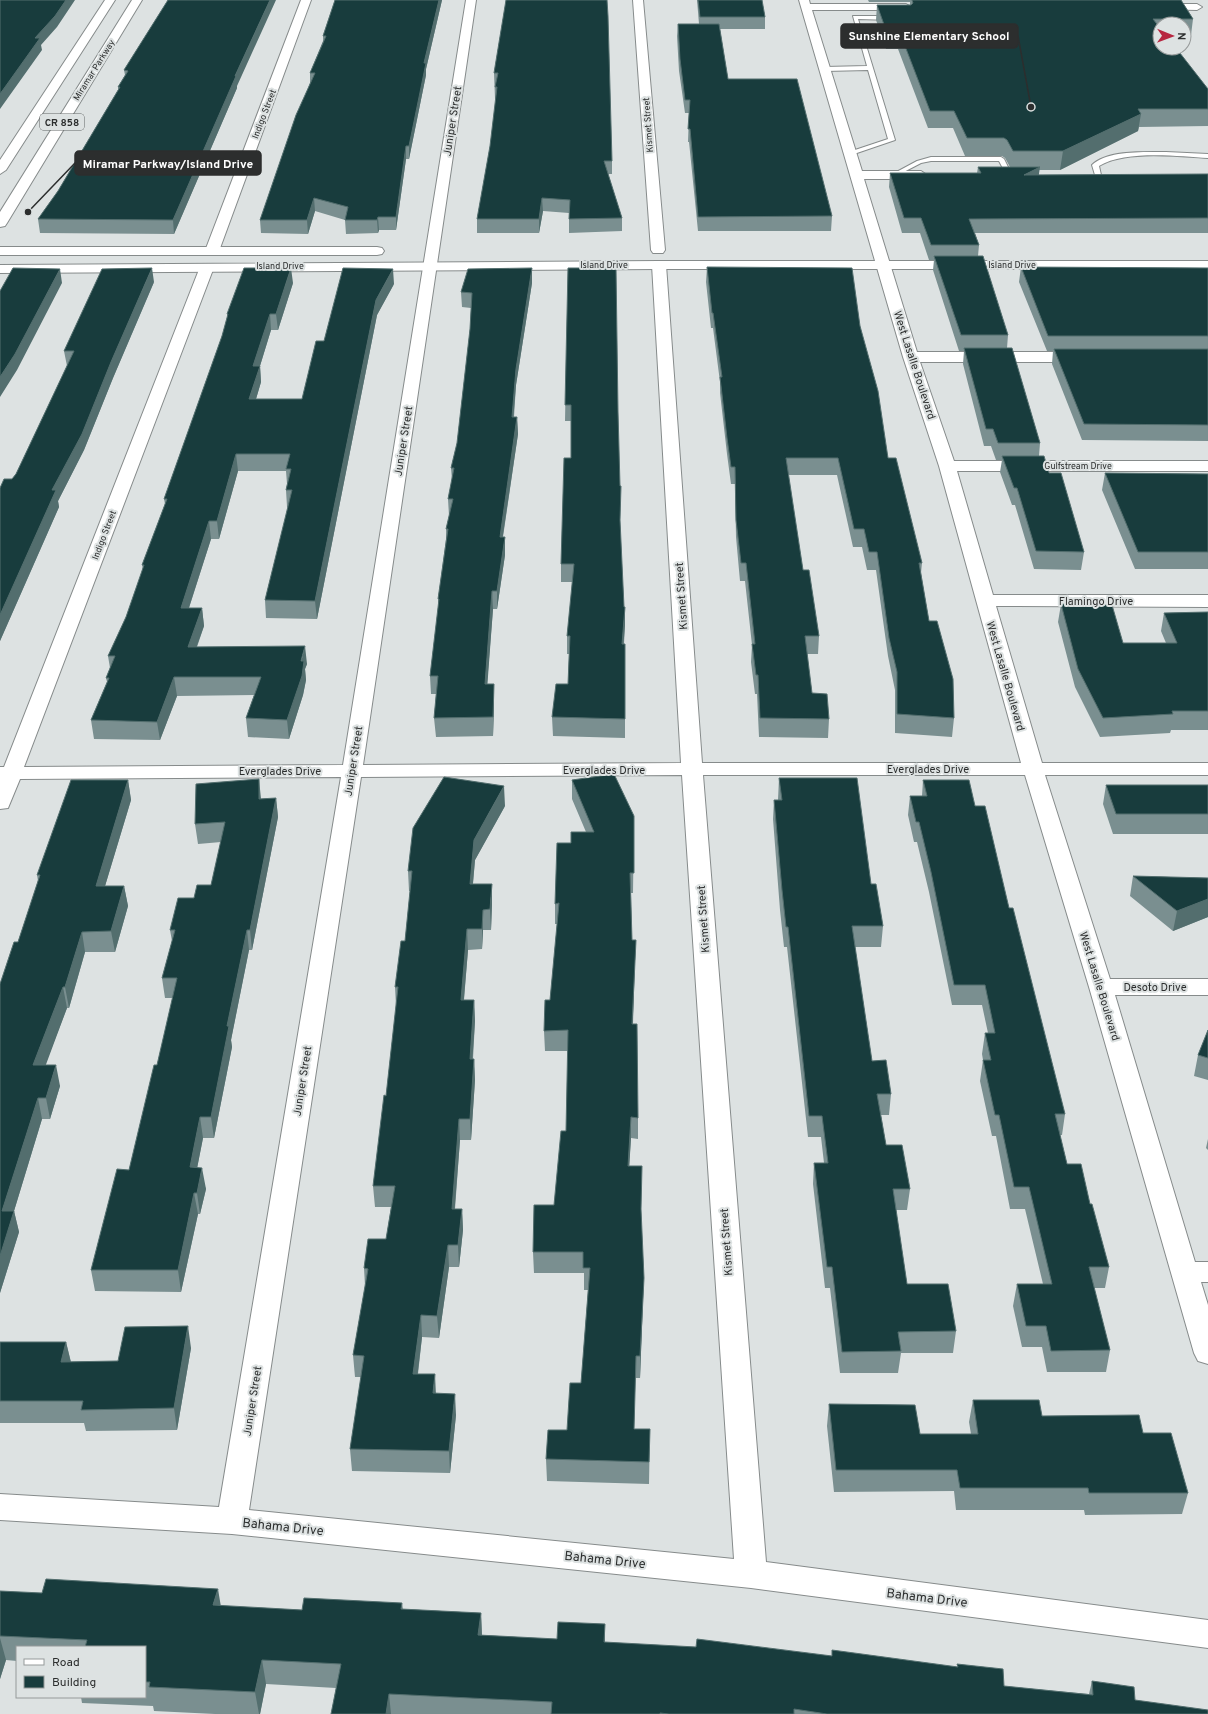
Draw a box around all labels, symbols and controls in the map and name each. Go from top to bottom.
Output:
north arrow [1152,16,1192,56]
callout: Sunshine Elementary School [841,24,1018,48]
text: Sunshine Elementary School [848,29,1010,45]
text: N [1174,32,1188,40]
street label: Miramar Parkway [71,37,118,103]
street label: Juniper Street [441,85,465,157]
street label: Indigo Street [250,88,279,140]
street label: Kismet Street [641,97,656,153]
road number: CR 858 [40,114,84,130]
callout: Miramar Parkway/Island Drive [75,151,261,175]
text: Miramar Parkway/Island Drive [83,157,253,173]
street label: Island Drive [580,260,628,271]
street label: Island Drive [988,260,1036,271]
street label: Island Drive [256,261,304,272]
street label: West Lasalle Boulevard [890,309,938,421]
street label: Juniper Street [392,405,416,477]
street label: Gulfstream Drive [1044,461,1112,472]
street label: Indigo Street [90,509,119,561]
street label: Kismet Street [673,562,691,630]
street label: Flamingo Drive [1059,595,1133,609]
street label: West Lasalle Boulevard [983,620,1027,733]
street label: Juniper Street [342,725,366,797]
street label: Everglades Drive [887,763,969,777]
street label: Everglades Drive [563,764,645,778]
street label: Everglades Drive [239,765,321,779]
street label: Kismet Street [695,885,713,953]
street label: West Lasalle Boulevard [1076,930,1122,1043]
street label: Desoto Drive [1123,981,1187,995]
street label: Juniper Street [291,1045,315,1117]
street label: Kismet Street [718,1208,736,1276]
street label: Juniper Street [241,1365,265,1437]
street label: Bahama Drive [241,1516,324,1540]
street label: Bahama Drive [563,1549,646,1573]
street label: Bahama Drive [885,1586,968,1612]
legend [16,1646,146,1698]
text: Road [52,1655,80,1671]
text: Building [52,1675,96,1691]

